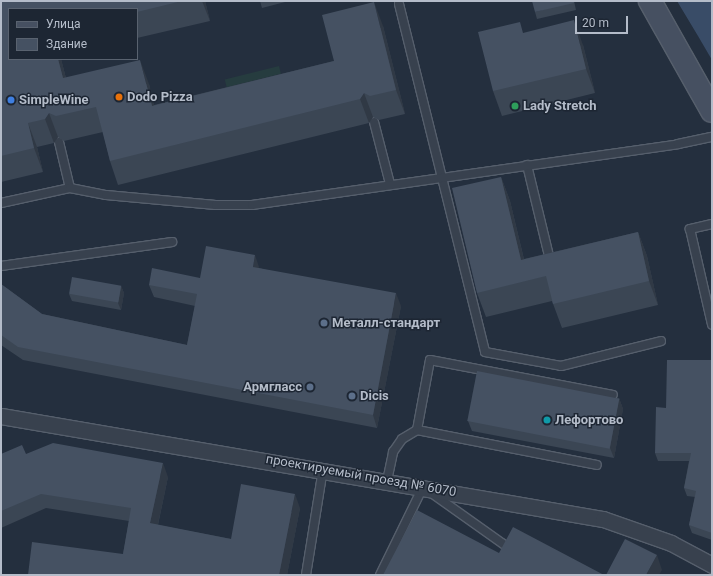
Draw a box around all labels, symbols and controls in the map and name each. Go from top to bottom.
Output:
legend [8,8,138,60]
scale bar [577,8,630,34]
text: 20 m [582,16,609,30]
text: Улица [46,17,81,31]
text: Здание [46,37,87,51]
place label: Dodo Pizza [127,89,193,105]
place label: SimpleWine [19,92,89,108]
marker: Dodo Pizza [114,92,124,102]
marker: SimpleWine [6,95,16,105]
place label: Lady Stretch [523,98,597,114]
marker: Lady Stretch [510,101,520,111]
place label: Металл-стандарт [332,315,440,331]
marker: Металл-стандарт [319,318,329,328]
place label: Армгласс [243,379,302,395]
marker: Армгласс [305,382,315,392]
place label: Dicis [360,388,389,404]
marker: Dicis [347,391,357,401]
place label: Лефортово [555,412,623,428]
marker: Лефортово [542,415,552,425]
street label: проектируемый проезд № 6070 [265,452,457,500]

